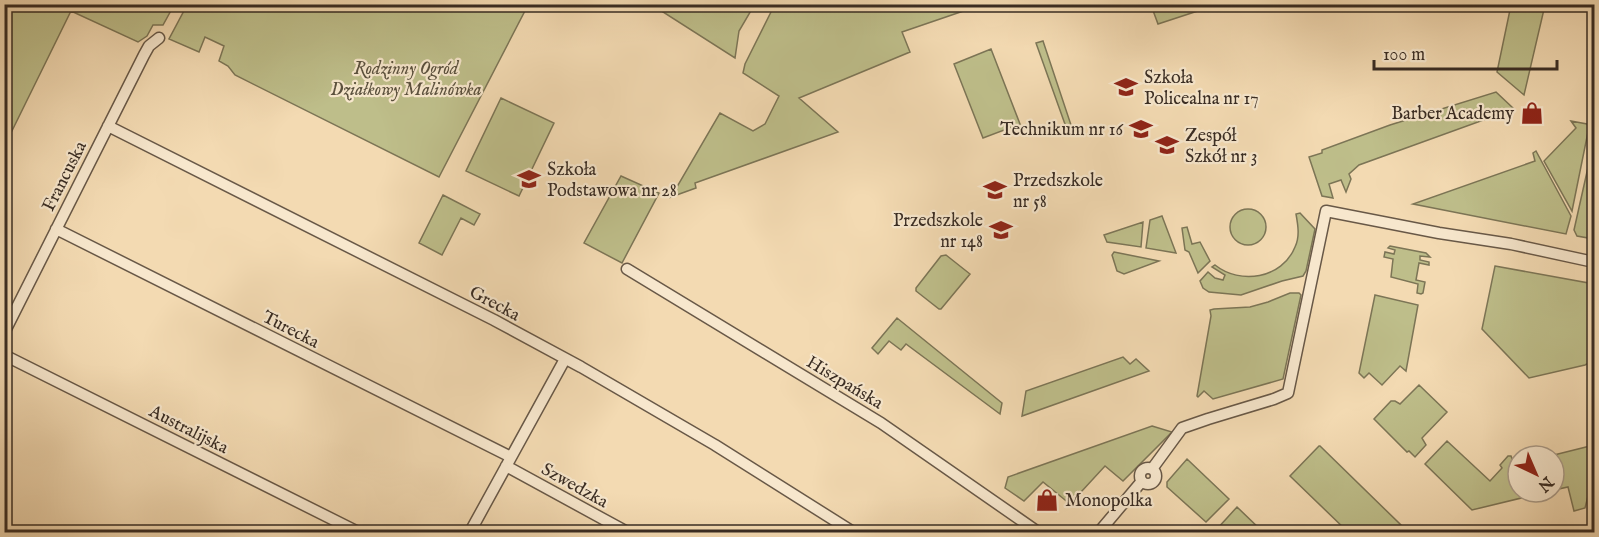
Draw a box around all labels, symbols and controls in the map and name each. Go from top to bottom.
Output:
scale bar [1374,33,1557,71]
text: 100 m [1383,44,1425,67]
park label: Rodzinny Ogród Działkowy Malinówka [331,58,481,102]
place label: Szkoła Policealna nr 17 [1144,67,1259,111]
school or university icon: Szkoła Policealna nr 17 [1113,74,1139,100]
shop icon: Barber Academy [1519,100,1545,126]
place label: Barber Academy [1391,103,1514,126]
school or university icon: Technikum nr 16 [1128,116,1154,142]
place label: Technikum nr 16 [1000,119,1123,142]
place label: Zespół Szkół nr 3 [1185,125,1257,169]
school or university icon: Zespół Szkół nr 3 [1154,132,1180,158]
street label: Francuska [38,137,93,216]
place label: Szkoła Podstawowa nr 28 [547,159,677,203]
school or university icon: Szkoła Podstawowa nr 28 [516,166,542,192]
place label: Przedszkole nr 58 [1013,170,1103,214]
school or university icon: Przedszkole nr 58 [982,177,1008,203]
place label: Przedszkole nr 148 [893,210,983,254]
school or university icon: Przedszkole nr 148 [988,217,1014,243]
street label: Grecka [465,281,524,327]
street label: Turecka [258,306,323,355]
street label: Hiszpańska [802,351,887,415]
street label: Australijska [144,400,232,460]
north arrow [1506,444,1566,504]
street label: Szwedzka [537,459,612,514]
text: N [1533,471,1558,495]
shop icon: Monopolka [1034,487,1060,513]
place label: Monopolka [1065,490,1153,513]

